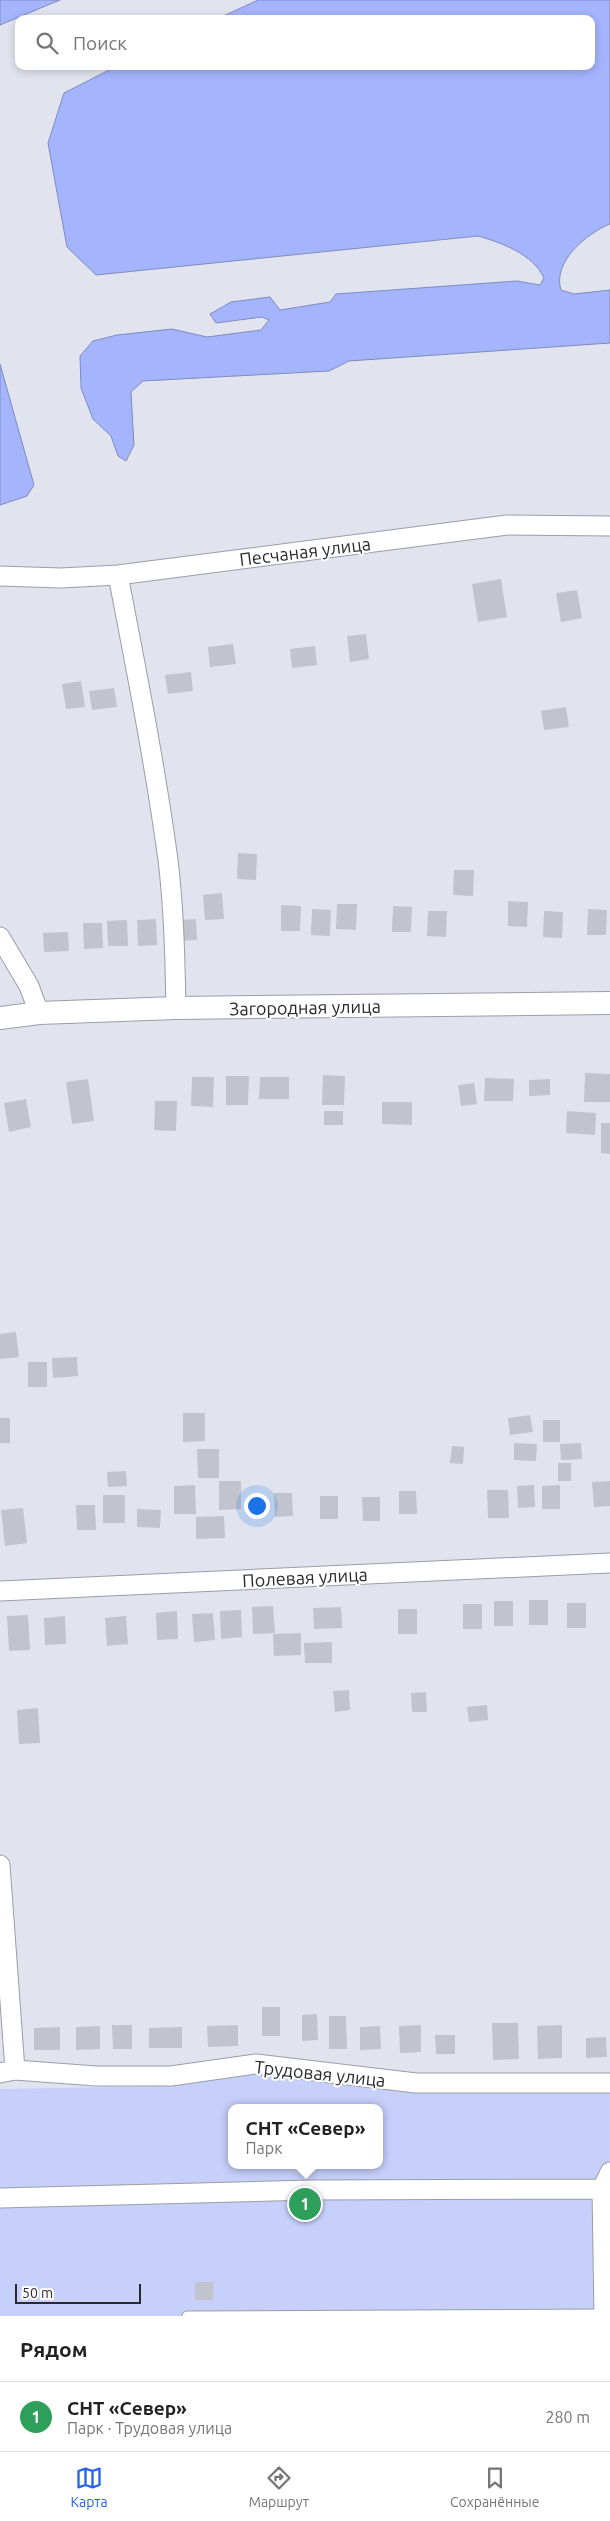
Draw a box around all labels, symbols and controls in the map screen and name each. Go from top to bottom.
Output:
search box [15,15,595,70]
icon: search [33,29,61,57]
text: Поиск [73,32,127,54]
street label: Песчаная улица [238,533,372,569]
street label: Загородная улица [229,996,381,1018]
your location [244,1493,270,1519]
street label: Полевая улица [242,1564,368,1590]
street label: Трудовая улица [253,2056,387,2090]
popup [228,2104,383,2169]
text: СНТ «Север» [246,2117,365,2139]
text: Парк [246,2139,282,2157]
pin: 1 [289,2185,321,2223]
scale bar [15,2281,141,2304]
text: 50 m [22,2285,53,2301]
text: Рядом [20,2337,88,2361]
text: СНТ «Север» [67,2397,187,2419]
text: 1 [31,2408,41,2426]
text: 280 m [545,2408,590,2426]
text: Парк · Трудовая улица [67,2419,232,2437]
tab: Карта [70,2464,108,2510]
tab: Маршрут [249,2464,309,2510]
tab: Сохранённые [450,2464,540,2510]

